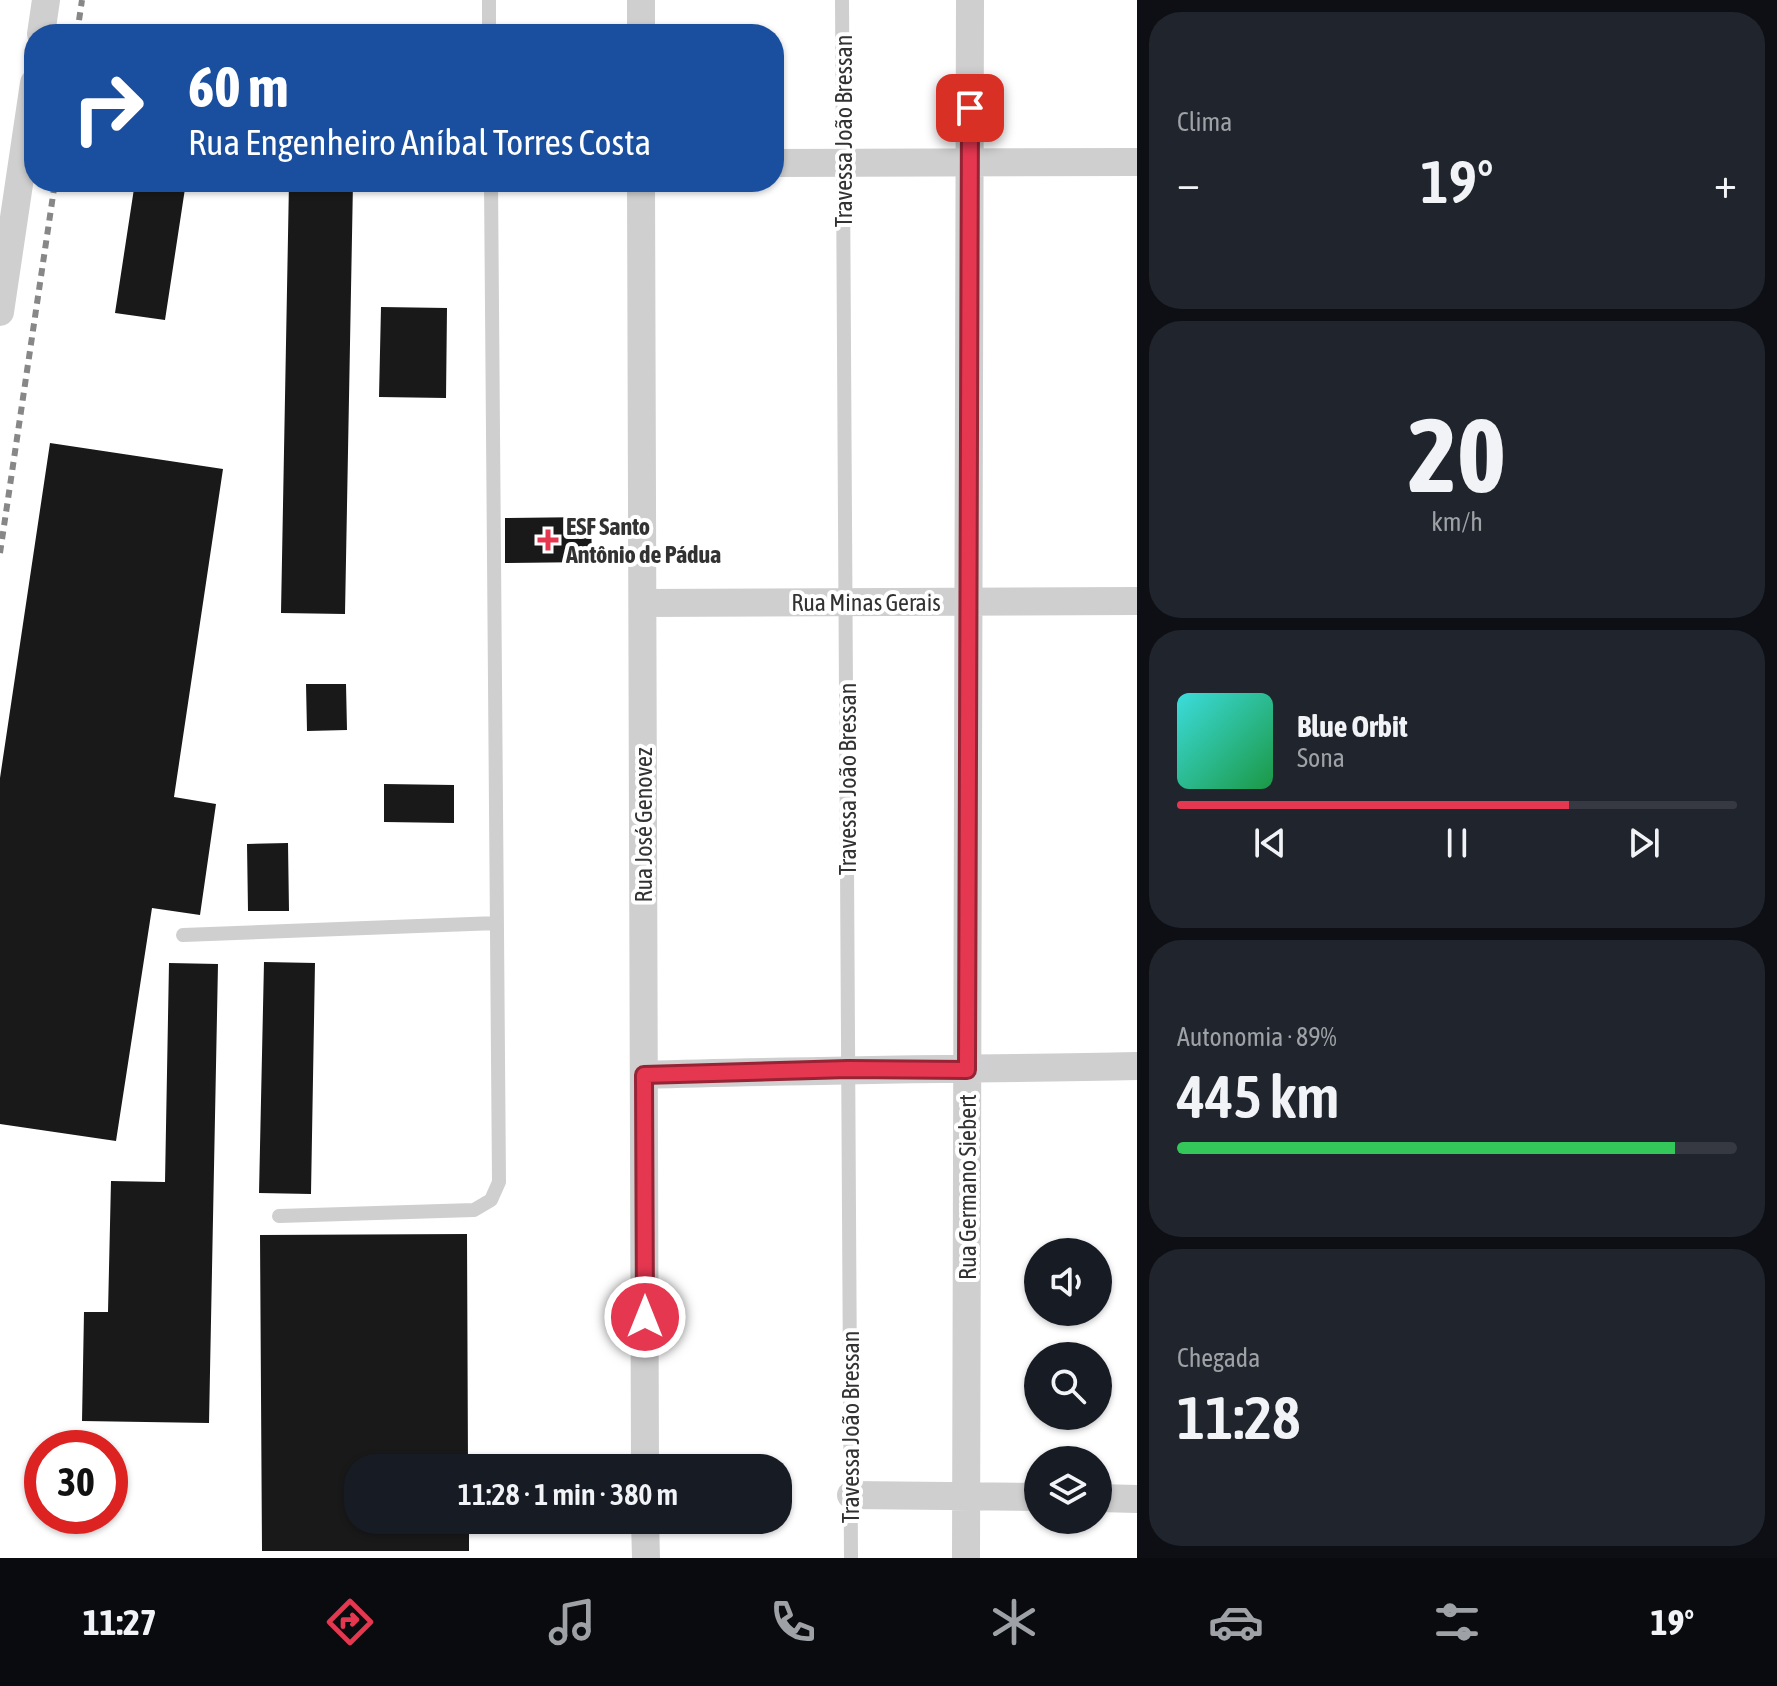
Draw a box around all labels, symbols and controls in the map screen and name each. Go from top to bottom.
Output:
street label: Travessa João Bressan [830,35,857,227]
text: 60 m [188,55,289,119]
icon: right [56,56,160,160]
pin [936,74,1004,142]
icon: arrive [948,86,992,130]
text: Clima [1177,107,1232,137]
text: Rua Engenheiro Aníbal Torres Costa [188,121,651,163]
text: 19° [1421,147,1493,216]
text: − [1177,157,1200,207]
text: + [1714,157,1737,207]
text: 20 [1408,395,1506,514]
text: km/h [1431,507,1483,537]
place label: ESF Santo Antônio de Pádua [565,513,721,568]
marker: ESF Santo Antônio de Pádua [537,529,559,551]
street label: Rua Minas Gerais [791,589,941,616]
street label: Travessa João Bressan [834,683,861,875]
text: Blue Orbit [1297,709,1408,743]
text: Sona [1297,743,1345,773]
street label: Rua José Genovez [630,747,657,903]
icon: previous [1248,821,1292,865]
icon: pause [1435,821,1479,865]
icon: next [1622,821,1666,865]
text: Autonomia · 89% [1177,1022,1337,1052]
text: 445 km [1177,1062,1339,1131]
street label: Rua Germano Siebert [954,1094,981,1280]
map controls [1024,1238,1112,1534]
button: sound [1024,1238,1112,1326]
position arrow [603,1275,687,1359]
street label: Travessa João Bressan [837,1331,864,1523]
button: search [1024,1342,1112,1430]
text: Chegada [1177,1343,1260,1373]
text: 11:28 [1177,1383,1300,1452]
speed limit sign: 30 [24,1430,128,1534]
button: layers [1024,1446,1112,1534]
text: 11:28 · 1 min · 380 m [458,1477,678,1511]
icon: directions [322,1594,378,1650]
icon: music [544,1594,600,1650]
icon: phone [765,1594,821,1650]
icon: climate [986,1594,1042,1650]
icon: car [1208,1594,1264,1650]
icon: filters [1429,1594,1485,1650]
text: 11:27 [83,1601,157,1643]
text: 19° [1651,1601,1694,1643]

